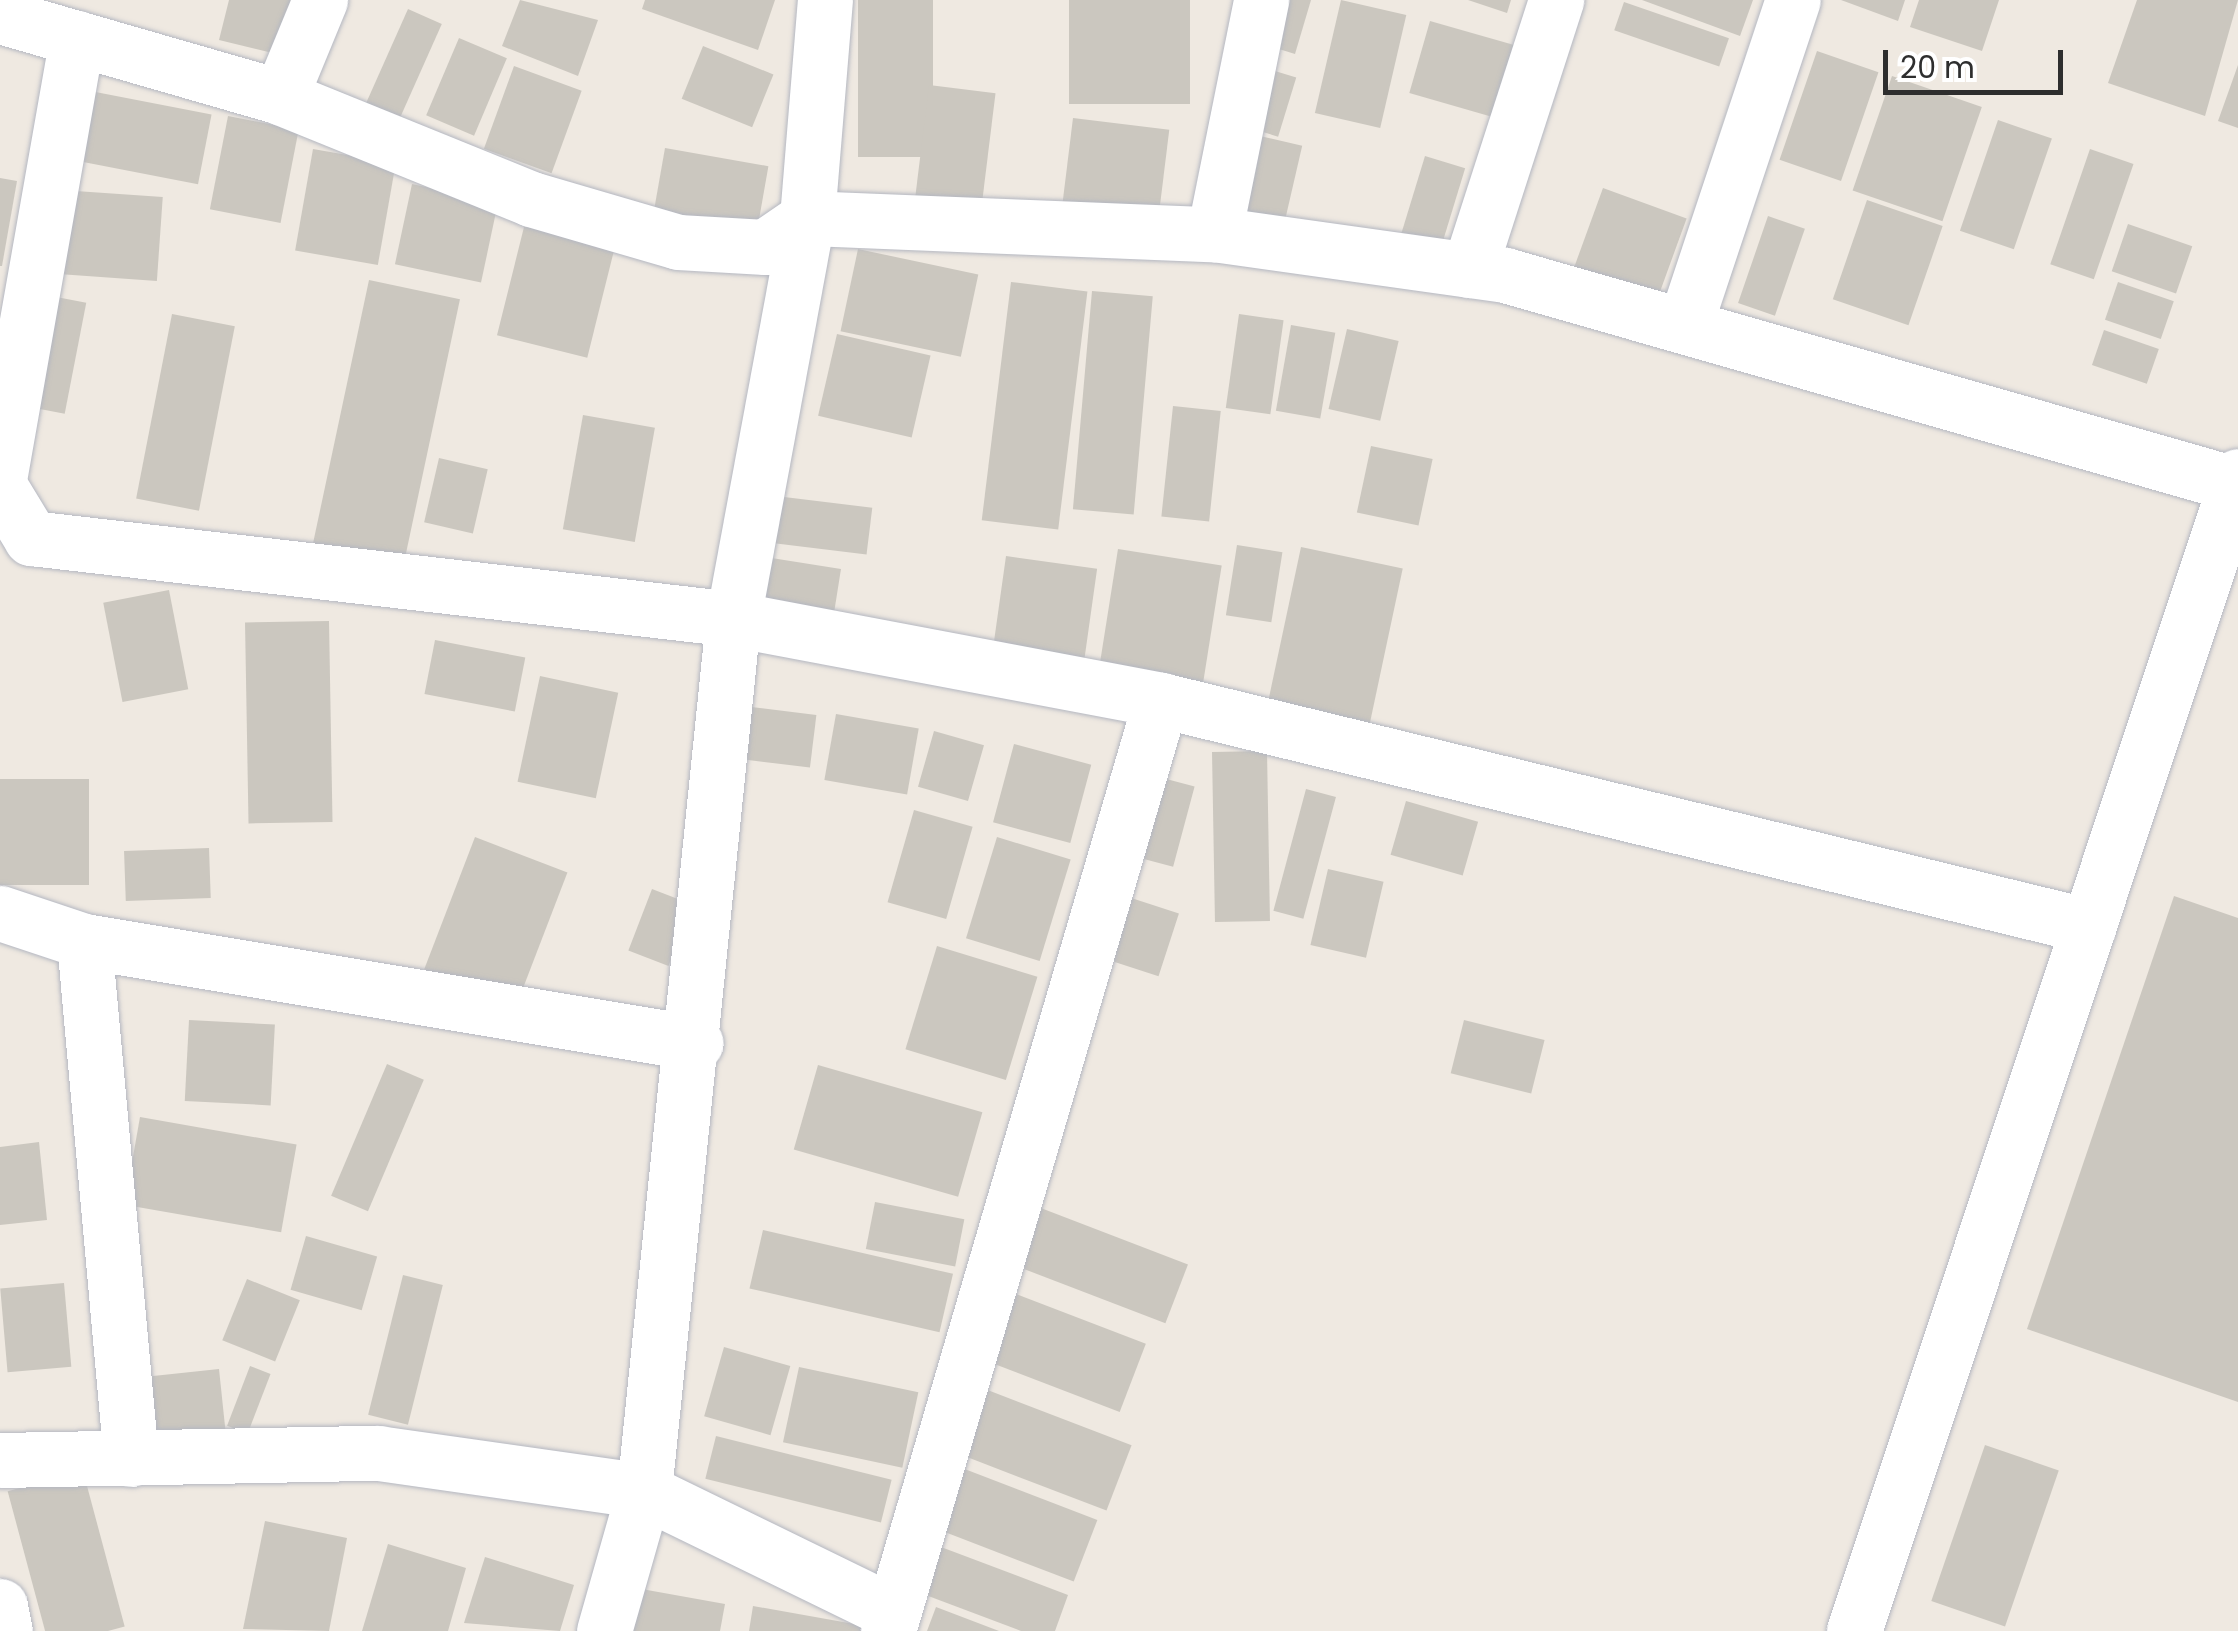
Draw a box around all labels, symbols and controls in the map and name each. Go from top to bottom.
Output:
scale bar [1888,30,2068,92]
text: 20 m [1900,46,1975,89]

